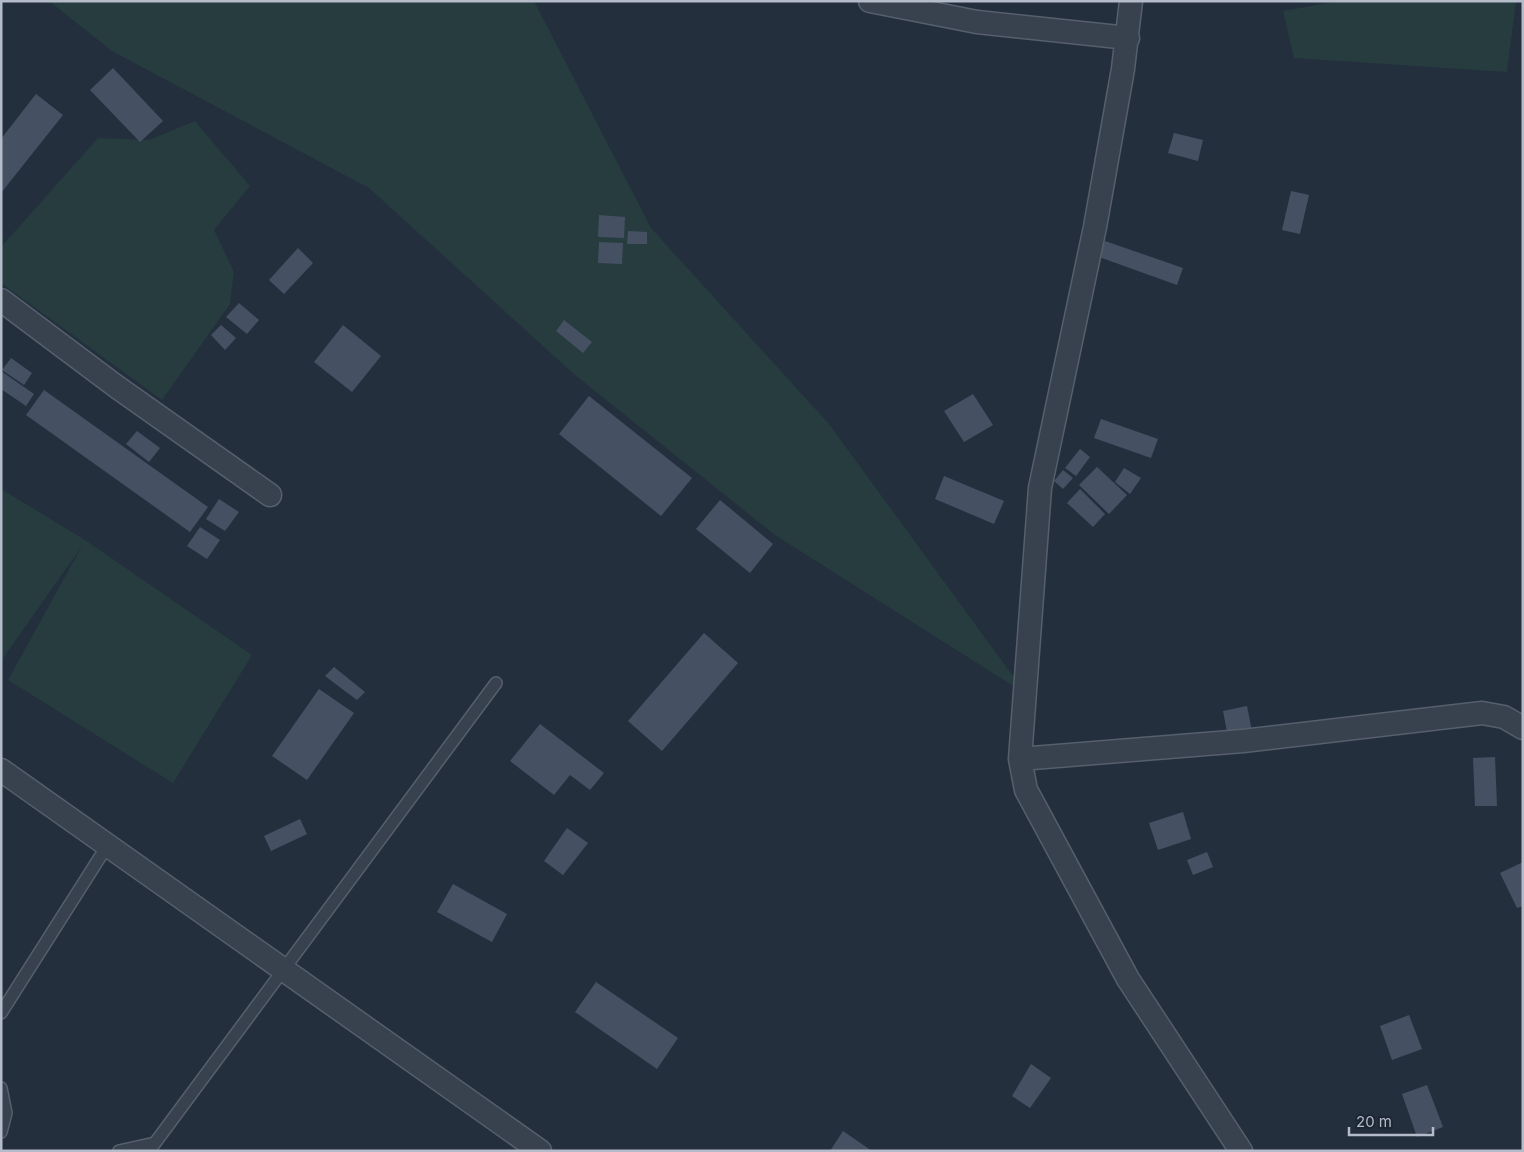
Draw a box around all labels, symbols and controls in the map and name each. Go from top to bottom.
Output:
scale bar [1349,1104,1433,1136]
text: 20 m [1356,1112,1392,1131]

